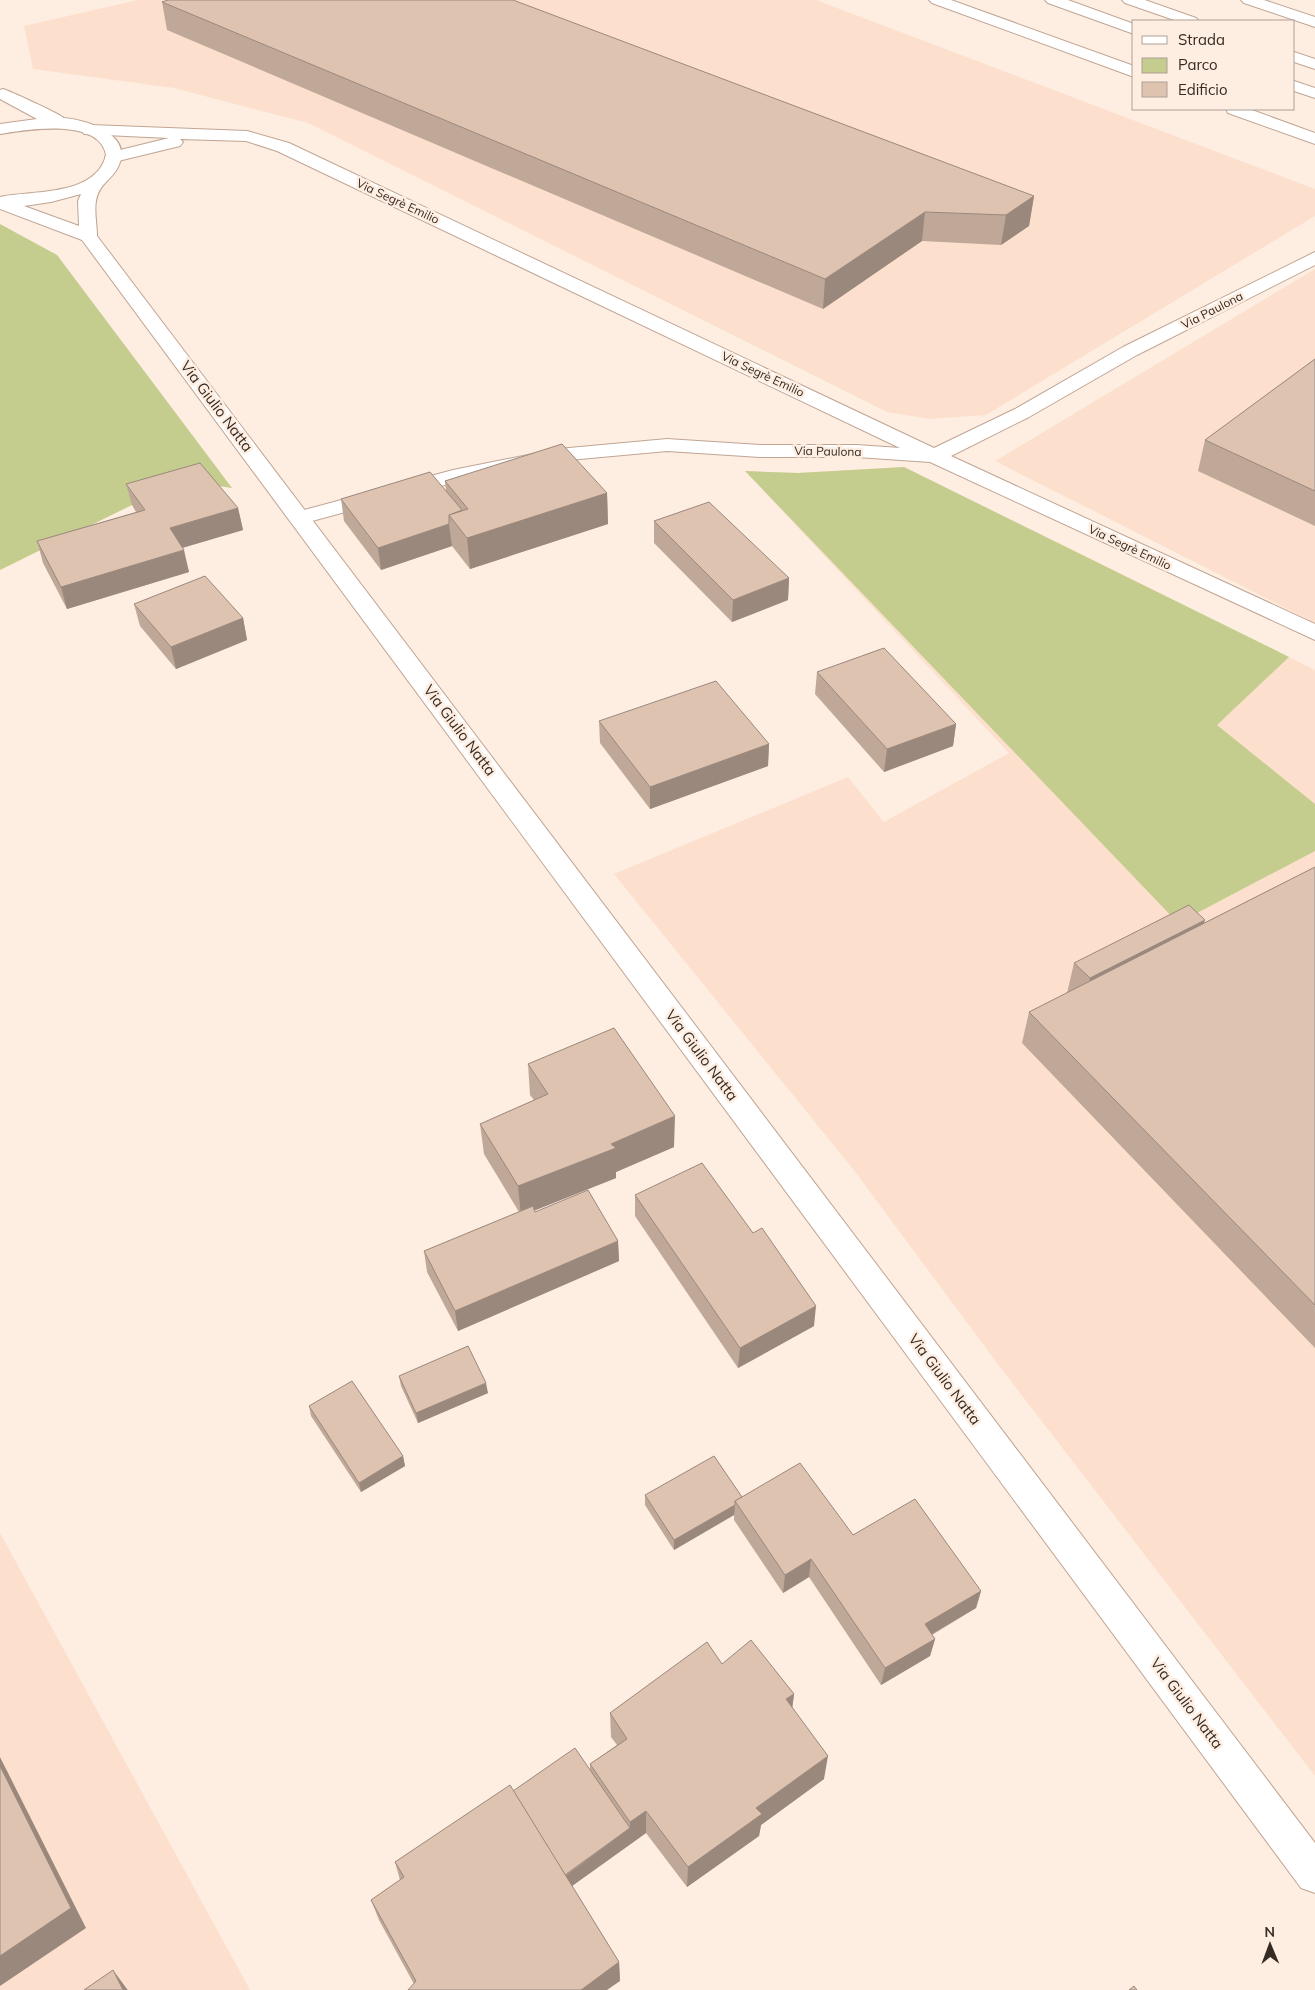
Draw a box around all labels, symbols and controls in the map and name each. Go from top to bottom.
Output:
legend [1132,20,1295,110]
text: Strada [1178,30,1225,49]
text: Parco [1178,55,1218,74]
text: Edificio [1178,80,1228,99]
street label: Via Segrè Emilio [354,175,442,227]
street label: Via Paulona [1179,288,1245,332]
street label: Via Segrè Emilio [719,348,807,400]
street label: Via Giulio Natta [177,357,257,455]
street label: Via Paulona [794,443,862,459]
street label: Via Segrè Emilio [1086,521,1174,573]
street label: Via Giulio Natta [420,681,500,779]
street label: Via Giulio Natta [662,1006,742,1104]
street label: Via Giulio Natta [905,1330,985,1428]
street label: Via Giulio Natta [1147,1654,1227,1752]
north arrow [1245,1920,1295,1970]
text: N [1264,1923,1275,1941]

